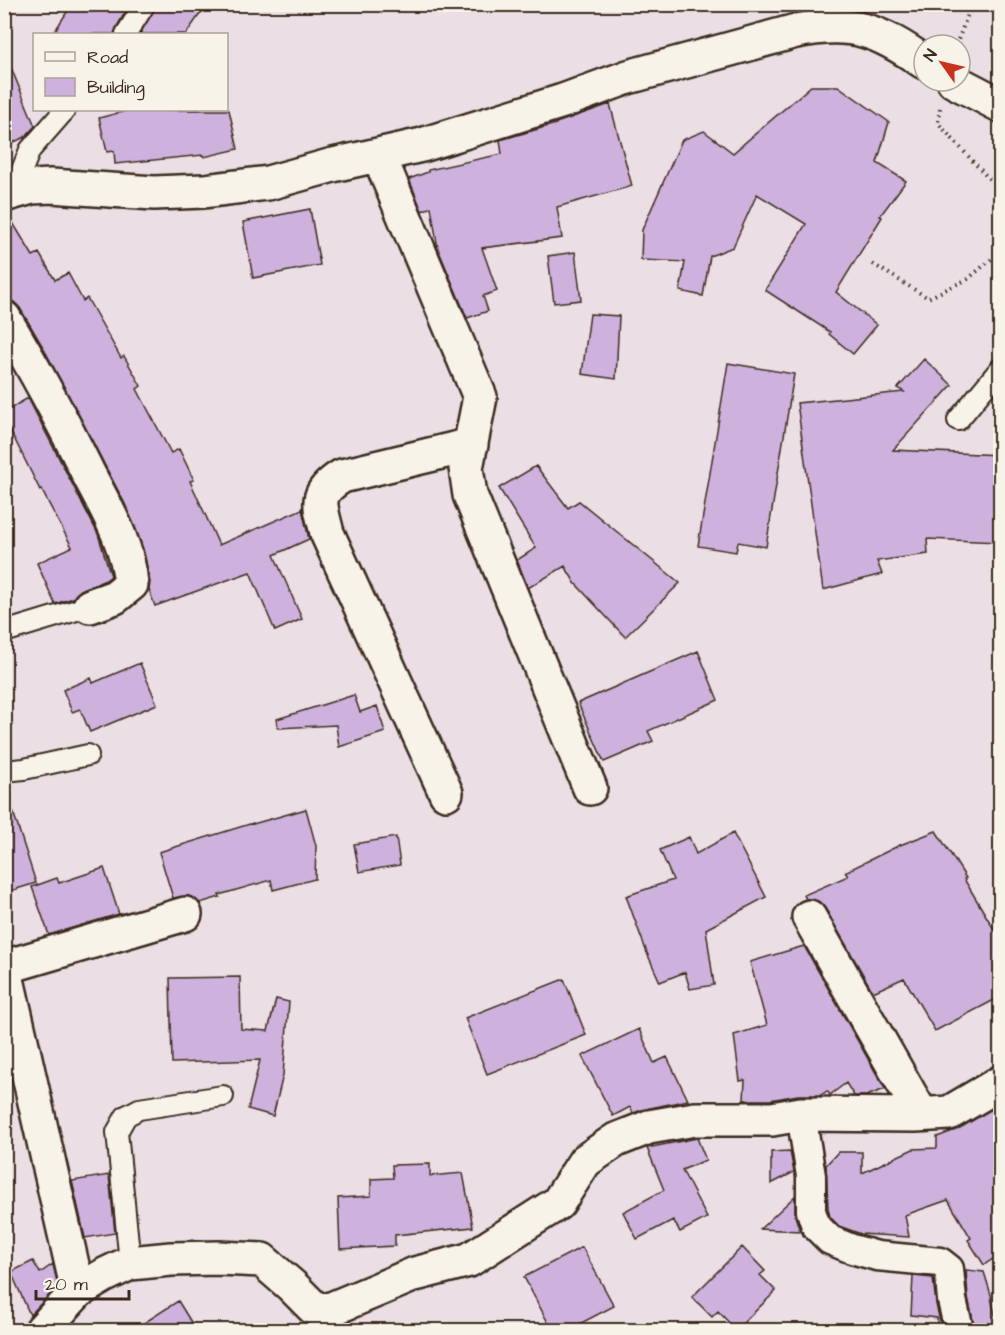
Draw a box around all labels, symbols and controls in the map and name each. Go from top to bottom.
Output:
legend [33,33,228,111]
north arrow [912,33,972,93]
text: Road [87,45,128,70]
text: N [918,45,942,65]
text: Building [87,75,145,101]
scale bar [36,1263,129,1301]
text: 20 m [45,1272,88,1297]

